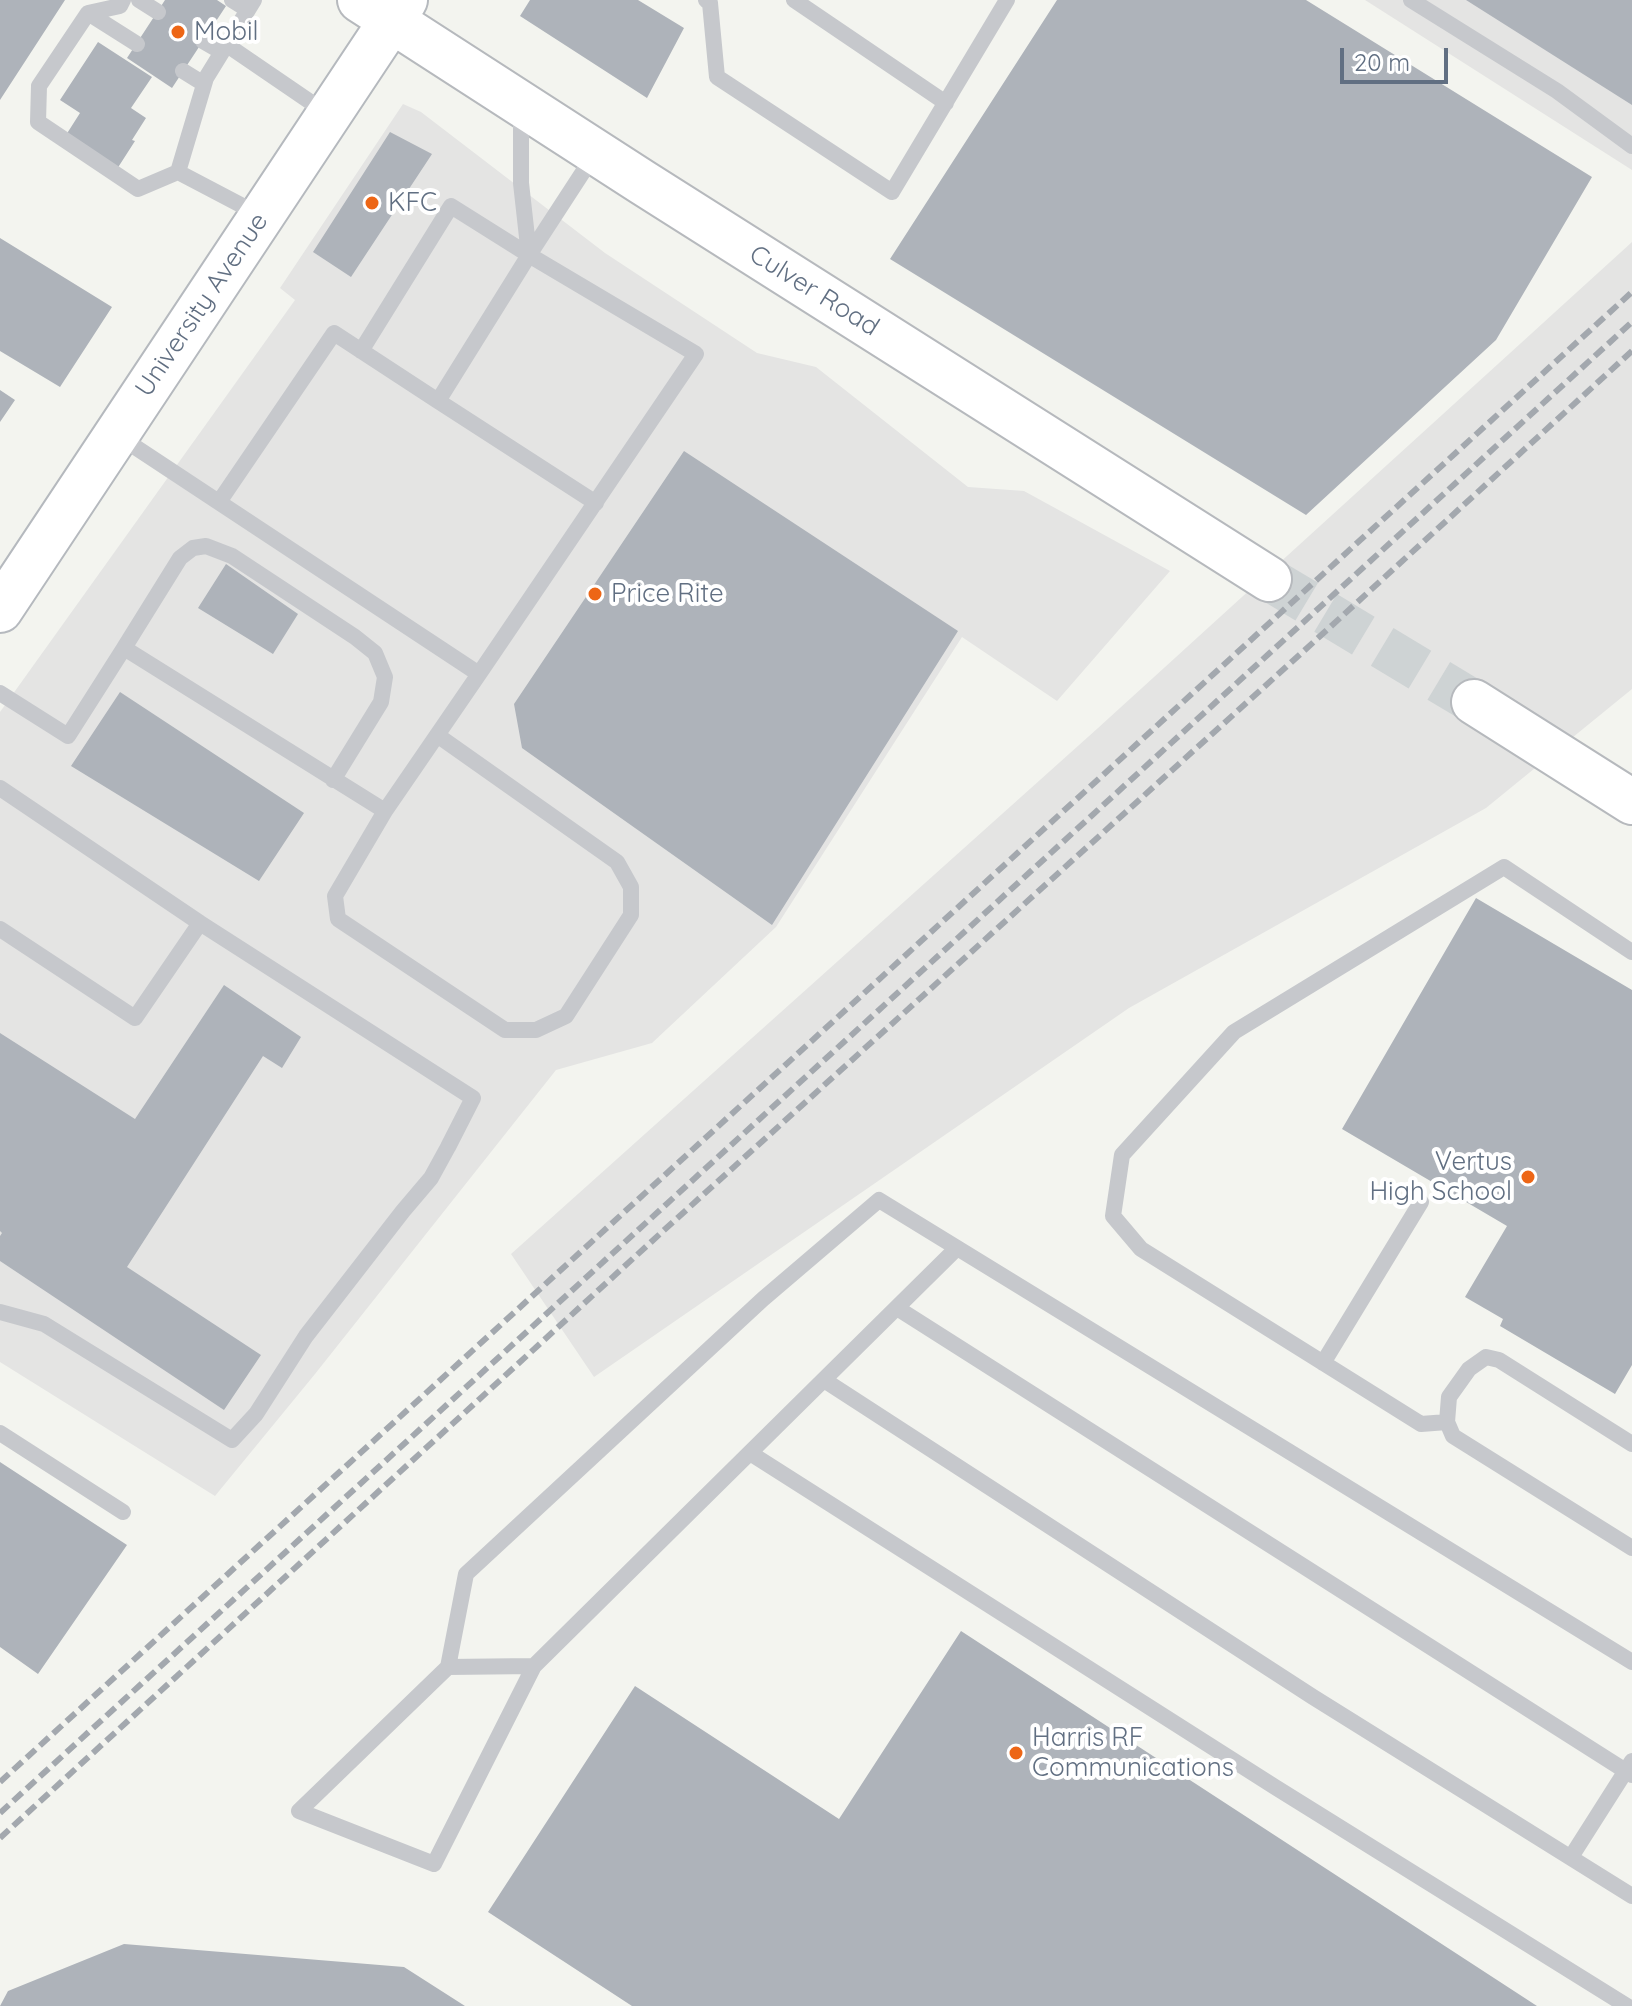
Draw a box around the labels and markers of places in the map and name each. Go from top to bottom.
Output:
place label: Mobil [194,16,259,48]
marker: Mobil [169,23,187,41]
place label: KFC [388,187,437,219]
marker: KFC [363,194,381,212]
place label: Price Rite [611,578,724,610]
marker: Price Rite [586,585,604,603]
place label: Vertus High School [1369,1146,1512,1208]
marker: Vertus High School [1519,1168,1537,1186]
place label: Harris RF Communications [1032,1722,1234,1784]
marker: Harris RF Communications [1007,1744,1025,1762]

